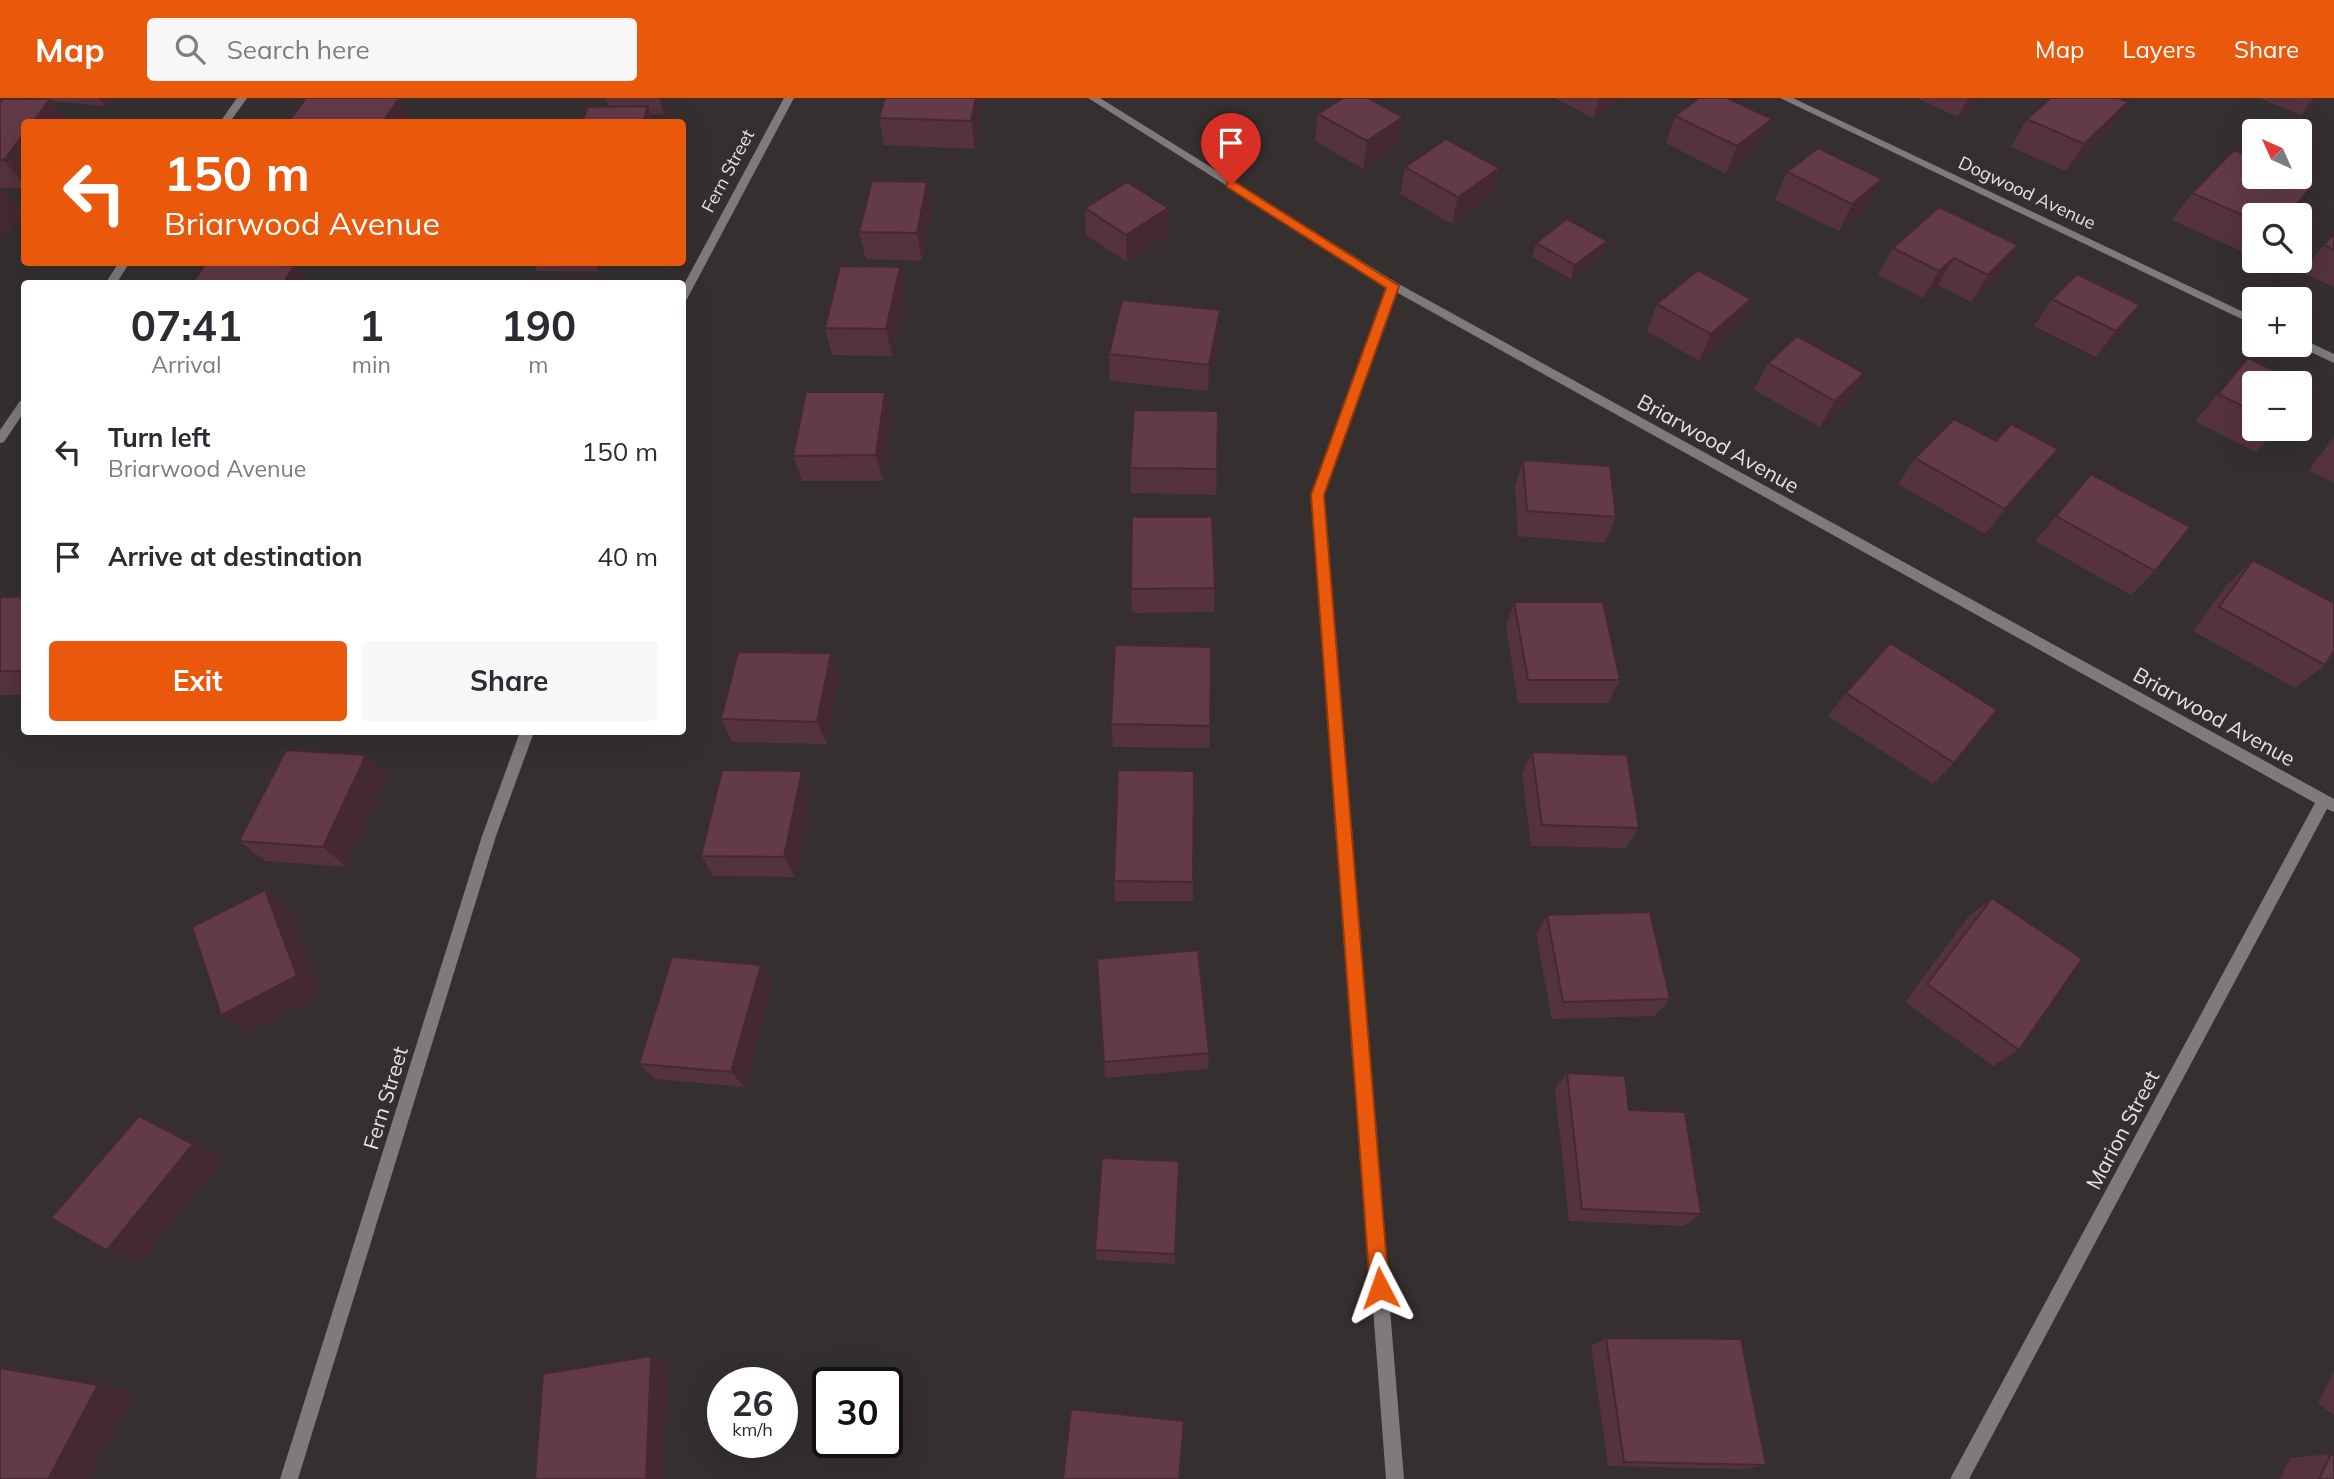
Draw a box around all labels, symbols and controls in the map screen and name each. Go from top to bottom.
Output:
search box [147,18,637,81]
text: Map [35,29,105,70]
icon: search [171,30,209,68]
text: Search here [227,33,370,66]
text: Map [2035,34,2084,64]
text: Layers [2122,34,2196,64]
text: Share [2234,34,2299,64]
pin [1201,113,1261,185]
north arrow [2242,119,2312,189]
map controls [2242,119,2312,441]
icon: arrive [1212,124,1250,162]
street label: Fern Street [696,125,759,216]
text: 150 m [164,142,310,203]
icon: left [49,147,140,238]
street label: Dogwood Avenue [1955,151,2100,234]
text: Briarwood Avenue [164,203,440,243]
button: search [2242,203,2312,273]
button: + [2242,287,2312,357]
text: 07:41 [131,299,242,352]
text: 1 [359,299,384,352]
text: 190 [501,299,576,352]
text: Arrival [151,350,222,379]
text: min [352,350,391,379]
text: m [528,350,549,379]
button: − [2242,371,2312,441]
street label: Briarwood Avenue [1633,388,1804,498]
text: Turn left [108,421,210,454]
icon: left [49,433,87,471]
text: 150 m [582,435,658,468]
text: Briarwood Avenue [108,454,306,483]
icon: arrive [49,538,87,576]
text: Arrive at destination [108,540,363,573]
text: 40 m [597,540,658,573]
button: Exit [49,641,347,721]
button: Share [361,641,658,721]
street label: Briarwood Avenue [2129,661,2300,771]
street label: Fern Street [357,1043,413,1152]
street label: Marion Street [2080,1066,2164,1194]
position arrow [1343,1251,1417,1325]
speed limit sign: 30 [812,1367,903,1458]
text: 26 [731,1381,774,1425]
text: km/h [732,1418,773,1441]

